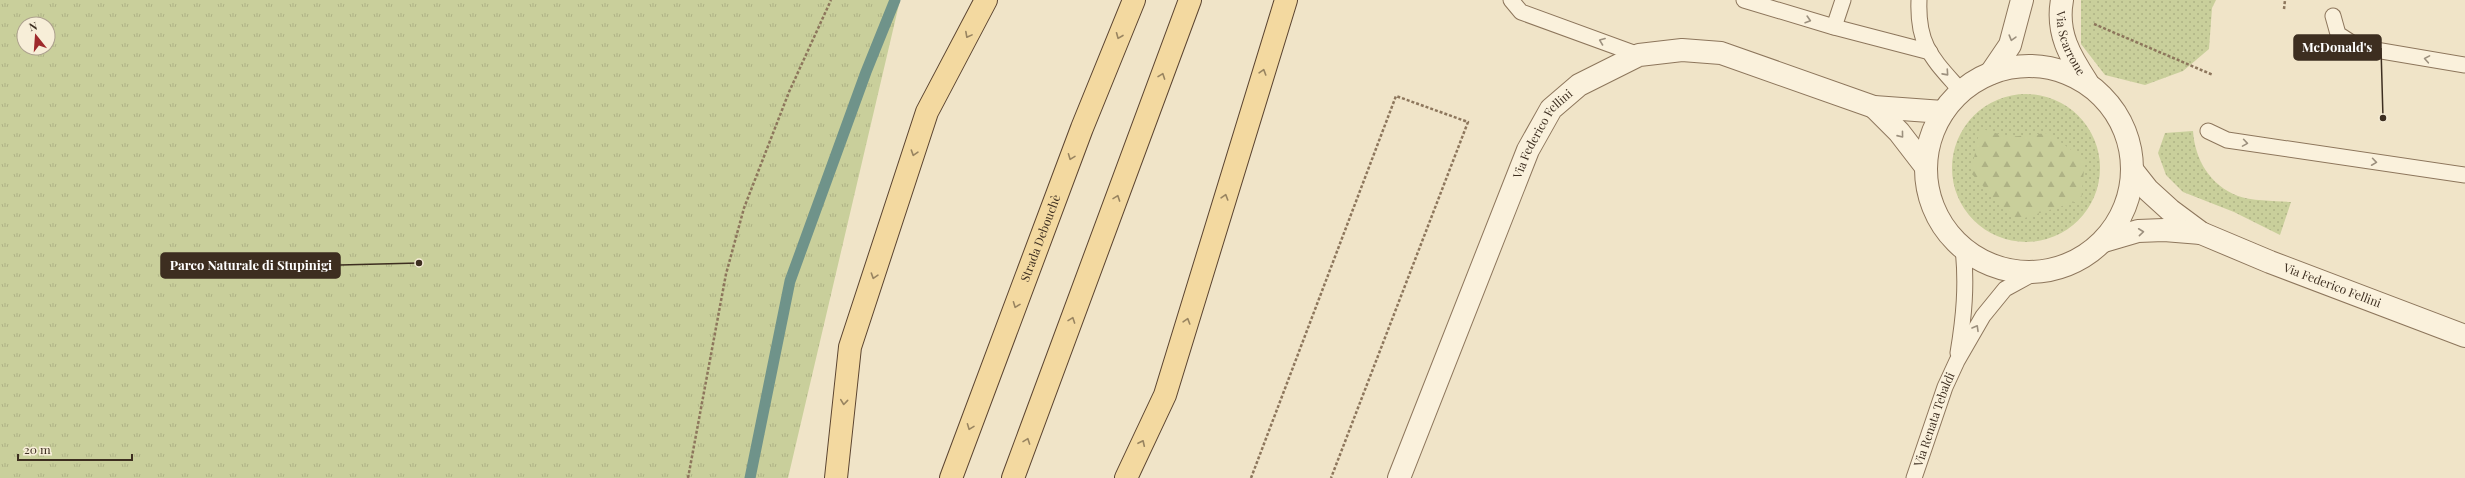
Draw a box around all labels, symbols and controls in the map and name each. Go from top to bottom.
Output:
street label: Via Scarrone [2054,10,2090,78]
one-way arrow [1804,15,1811,23]
north arrow [16,16,56,56]
text: N [27,18,39,34]
one-way arrow [965,30,973,38]
one-way arrow [1116,33,1124,40]
one-way arrow [2008,34,2017,41]
callout: McDonald's [2294,35,2381,60]
one-way arrow [1599,37,1606,45]
text: McDonald's [2302,38,2372,55]
one-way arrow [2423,55,2430,64]
one-way arrow [1941,68,1948,76]
one-way arrow [1258,69,1267,76]
one-way arrow [1158,72,1166,79]
street label: Via Federico Fellini [1508,85,1576,182]
one-way arrow [1897,130,1904,137]
one-way arrow [2242,138,2248,147]
one-way arrow [910,149,919,156]
one-way arrow [1068,153,1076,160]
one-way arrow [2371,157,2377,166]
street label: Strada Debouchè [1016,192,1063,284]
one-way arrow [1220,193,1229,200]
one-way arrow [1113,194,1121,201]
one-way arrow [2138,227,2144,236]
callout: Parco Naturale di Stupinigi [161,253,340,278]
text: Parco Naturale di Stupinigi [170,256,332,273]
street label: Via Federico Fellini [2281,259,2384,311]
one-way arrow [870,272,878,279]
one-way arrow [1012,301,1020,308]
one-way arrow [1068,316,1076,323]
one-way arrow [1183,318,1191,325]
one-way arrow [1972,325,1979,332]
street label: Via Renata Tebaldi [1909,369,1958,469]
one-way arrow [840,399,849,405]
one-way arrow [966,423,975,430]
scale bar [18,436,132,462]
one-way arrow [1022,438,1031,445]
one-way arrow [1137,439,1145,447]
text: 20 m [24,441,51,457]

